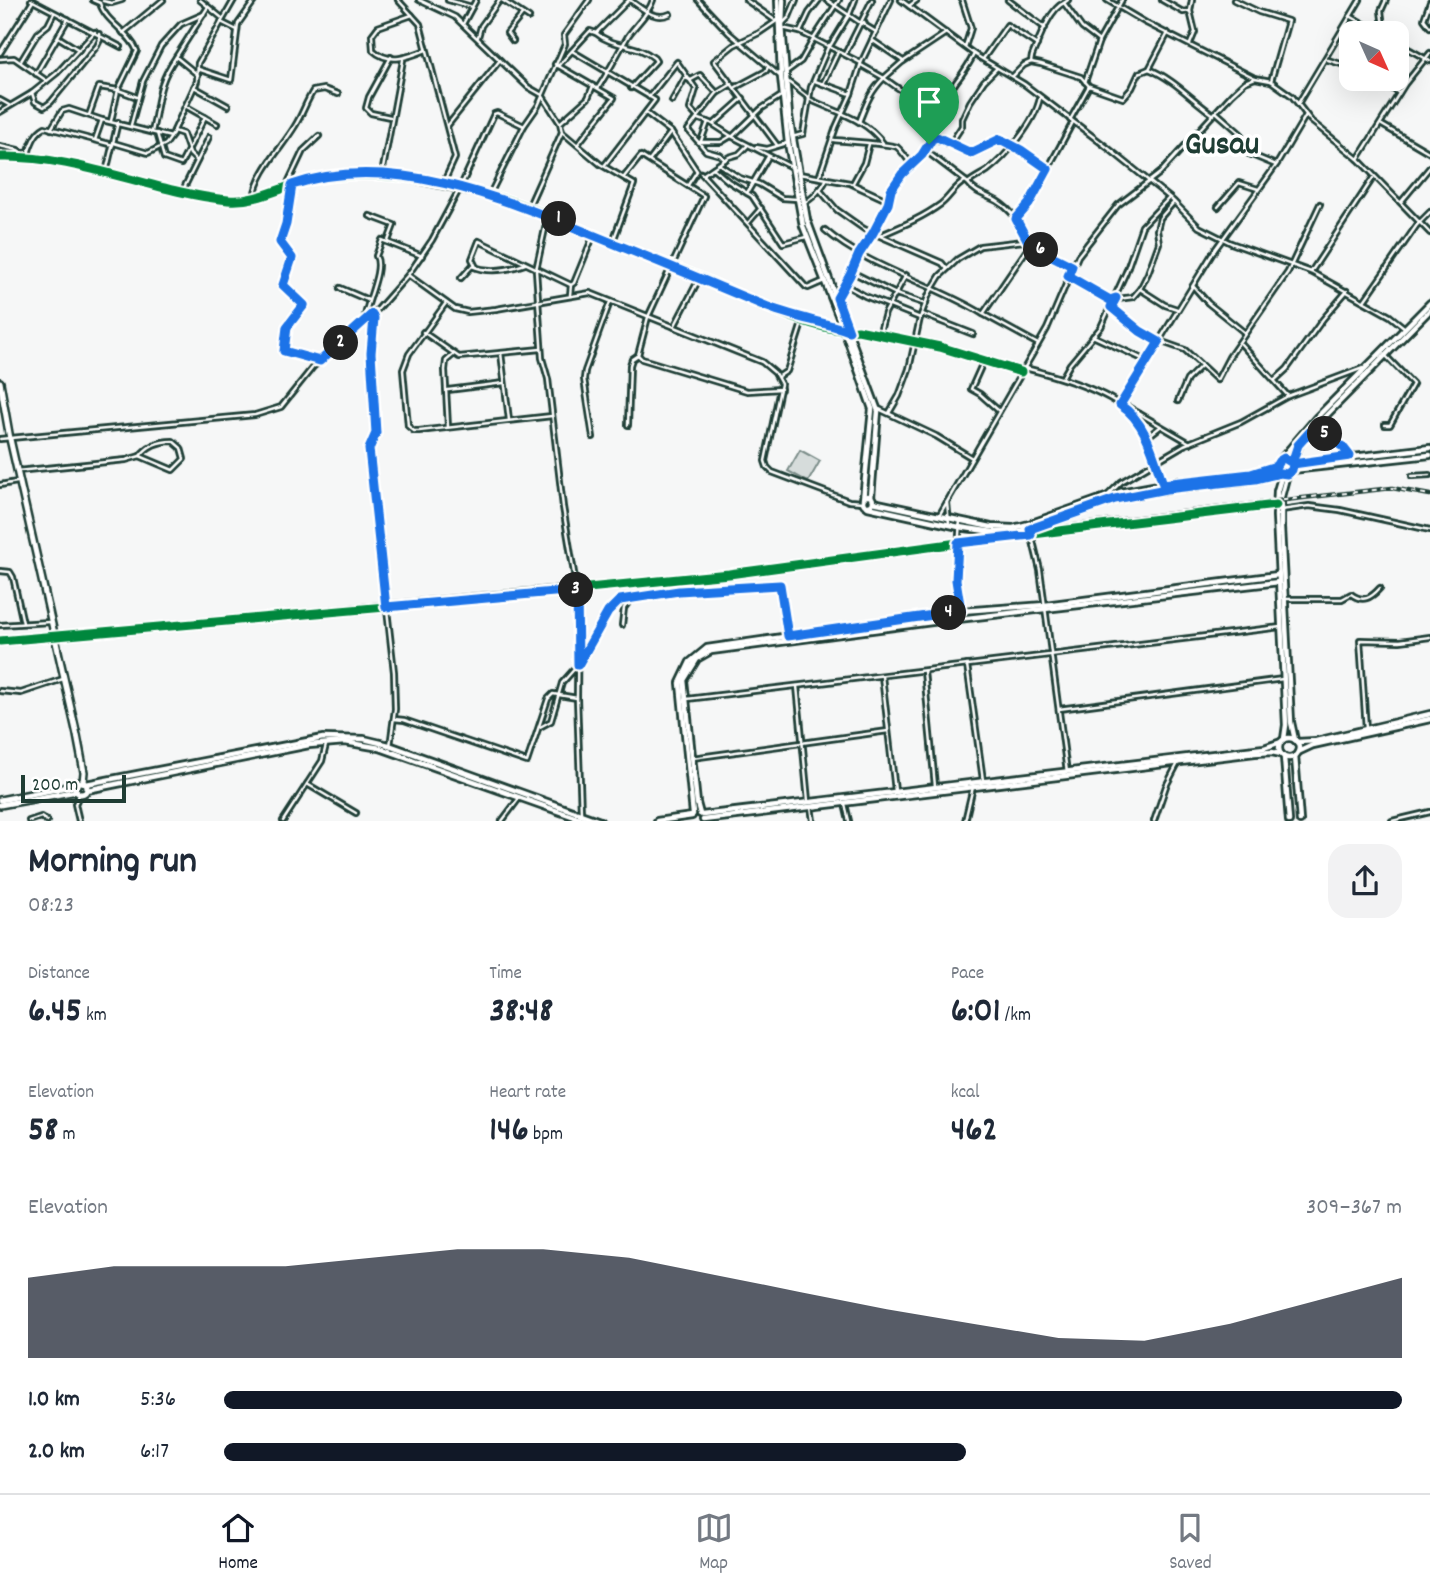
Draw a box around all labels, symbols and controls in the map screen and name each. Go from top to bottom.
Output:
north arrow [1339,21,1409,91]
map controls [1339,21,1409,91]
pin [899,72,959,144]
icon: arrive [910,83,948,121]
district label: Gusau [1185,123,1259,170]
pin: 1 [542,202,576,236]
text: 1 [556,205,561,232]
pin: 6 [1024,232,1058,268]
text: 6 [1036,236,1045,263]
pin: 2 [324,326,358,360]
text: 2 [336,329,345,356]
pin: 5 [1308,416,1342,452]
text: 5 [1320,420,1329,447]
pin: 3 [558,572,594,608]
text: 3 [571,576,580,603]
pin: 4 [932,596,967,630]
text: 4 [945,599,952,626]
scale bar [21,772,126,804]
text: 200 m [32,773,78,800]
text: Morning run [28,836,197,891]
button: share [1328,844,1402,918]
text: 08:23 [28,890,74,923]
text: Distance [28,961,90,988]
text: Time [489,961,522,988]
text: Pace [951,961,984,988]
text: 6.45 [28,988,82,1038]
text: 38:48 [489,988,553,1038]
text: 6:01 [951,988,1000,1038]
text: km [82,1003,107,1030]
text: /km [1000,1003,1031,1030]
text: Elevation [28,1080,94,1107]
text: Heart rate [489,1080,566,1107]
text: kcal [951,1080,980,1107]
text: 58 [28,1107,58,1157]
text: 146 [489,1107,529,1157]
text: 462 [951,1107,998,1157]
text: m [58,1122,76,1149]
text: bpm [529,1122,563,1149]
text: Elevation [28,1192,108,1225]
text: 309–367 m [1306,1192,1402,1225]
text: 1.0 km [28,1384,80,1417]
text: 5:36 [140,1384,176,1417]
text: 2.0 km [28,1436,85,1469]
text: 6:17 [140,1436,169,1469]
tab: Home [218,1509,258,1578]
tab: Map [695,1509,733,1578]
tab: Saved [1169,1509,1212,1578]

